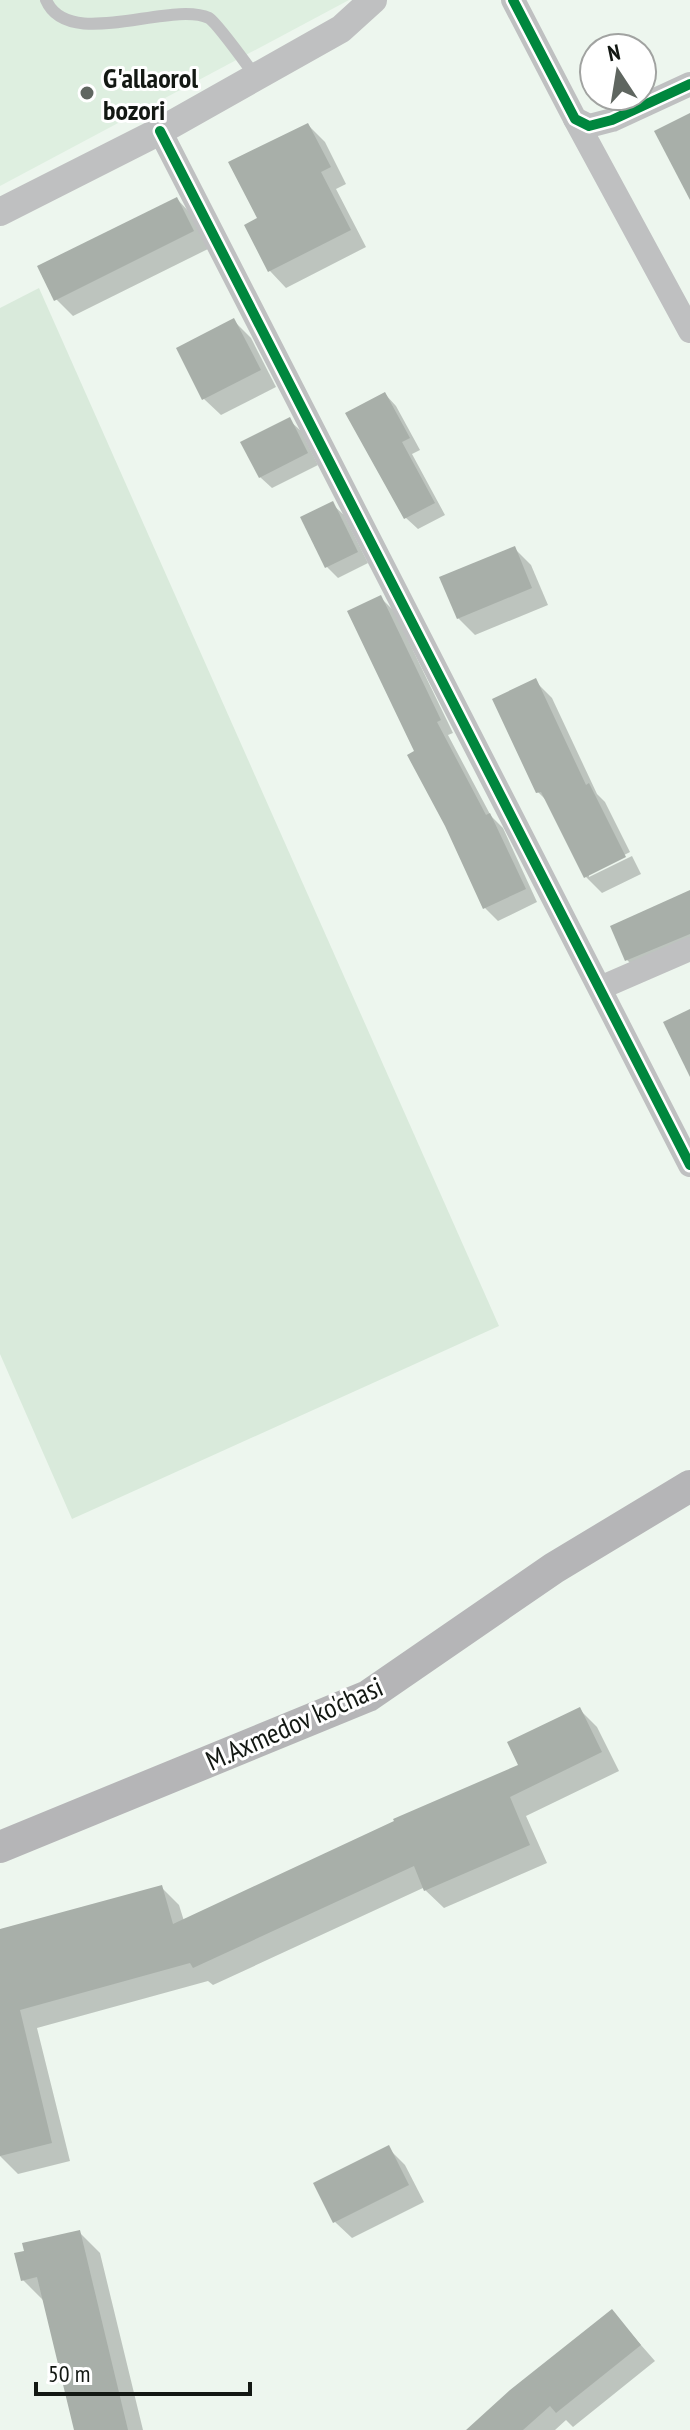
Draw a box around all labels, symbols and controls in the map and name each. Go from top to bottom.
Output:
north arrow [578,32,658,112]
text: N [605,38,623,67]
place label: G'allaorol bozori [103,59,198,128]
marker: G'allaorol bozori [78,84,96,102]
street label: M.Axmedov ko'chasi [200,1668,388,1778]
scale bar [36,2346,250,2396]
text: 50 m [48,2358,90,2389]

